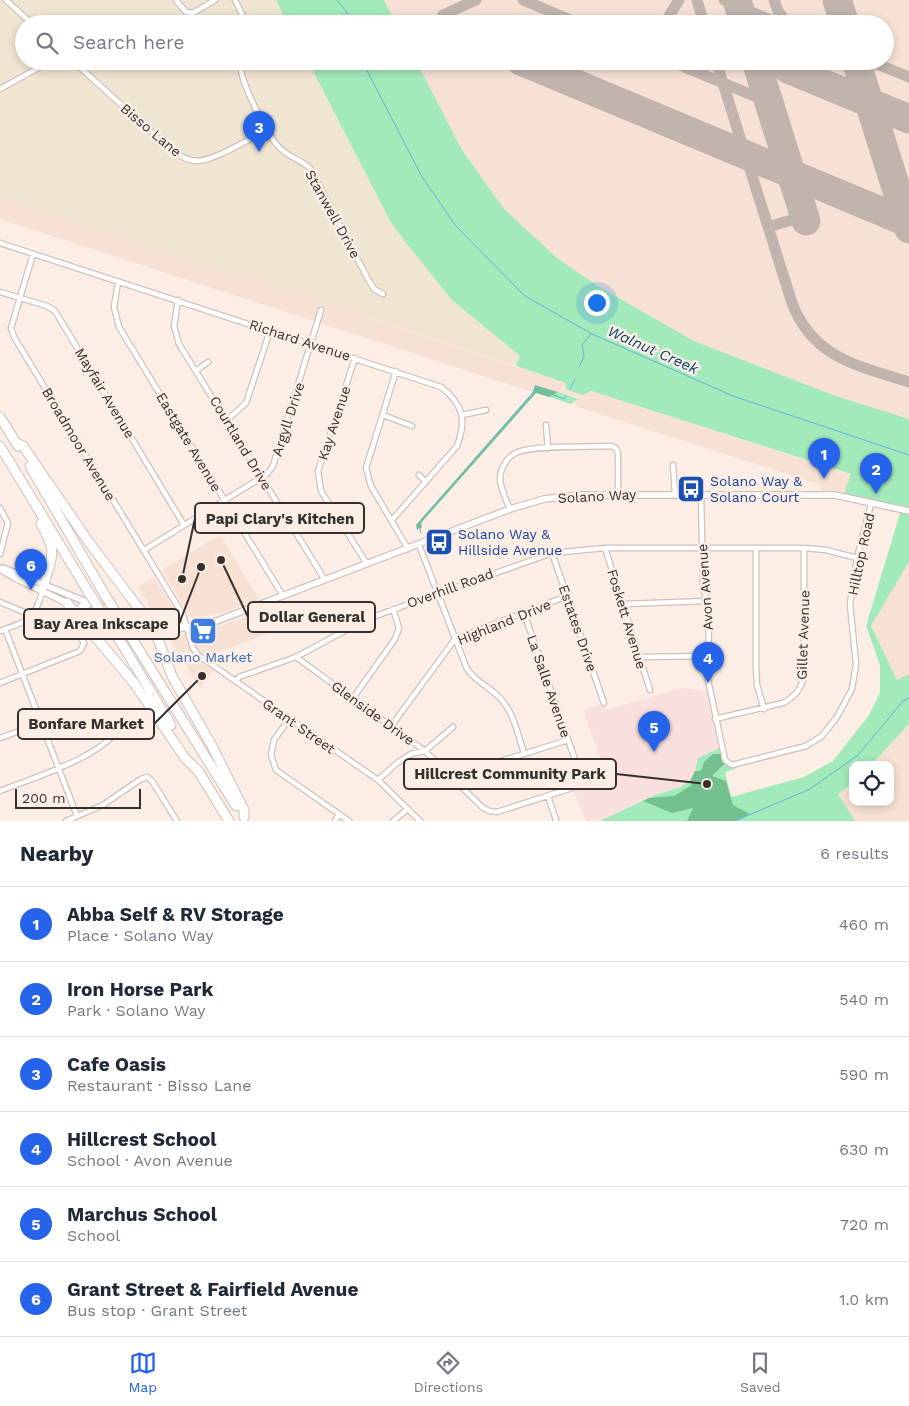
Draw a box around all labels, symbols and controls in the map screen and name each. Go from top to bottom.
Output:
search box [15,15,894,70]
icon: search [33,29,61,57]
text: Search here [73,31,184,54]
street label: Bisso Lane [118,100,184,160]
pin: 3 [243,111,275,152]
street label: Stanwell Drive [302,167,364,261]
your location [584,290,610,316]
street label: Richard Avenue [247,316,353,364]
water label: Walnut Creek [605,322,702,378]
street label: Mayfair Avenue [72,345,138,441]
street label: Argyll Drive [269,380,307,458]
street label: Kay Avenue [314,384,354,462]
street label: Broadmoor Avenue [39,385,119,503]
street label: Eastgate Avenue [153,390,225,494]
street label: Courtland Drive [207,393,275,493]
pin: 1 [808,438,840,479]
pin: 2 [860,453,892,494]
place label: Solano Way & Solano Court [710,473,802,505]
bus stop icon: Solano Way & Solano Court [676,474,706,504]
street label: Solano Way [557,486,637,506]
callout: Papi Clary's Kitchen [195,503,364,533]
text: Papi Clary's Kitchen [206,510,354,528]
street label: Hilltop Road [844,511,878,597]
place label: Solano Way & Hillside Avenue [458,526,562,558]
bus stop icon: Solano Way & Hillside Avenue [424,527,454,557]
street label: Avon Avenue [694,543,716,631]
pin: 6 [15,549,47,590]
street label: Overhill Road [405,565,495,611]
street label: Foskett Avenue [604,567,650,671]
street label: Estates Drive [556,582,600,674]
street label: Gillet Avenue [793,590,813,680]
street label: Highland Drive [455,596,553,648]
callout: Dollar General [248,602,375,632]
text: Dollar General [259,608,365,626]
callout: Bay Area Inkscape [24,609,179,639]
text: Bay Area Inkscape [33,615,169,633]
supermarket icon: Solano Market [188,616,218,646]
street label: La Salle Avenue [524,632,574,740]
pin: 4 [692,642,724,683]
place label: Solano Market [154,649,252,665]
street label: Glenside Drive [328,678,418,748]
street label: Grant Street [260,695,338,757]
callout: Bonfare Market [18,709,154,739]
pin: 5 [638,711,670,752]
text: Bonfare Market [28,715,144,733]
callout: Hillcrest Community Park [404,759,616,789]
map controls [849,761,894,806]
button: locate [849,761,894,806]
text: Hillcrest Community Park [414,765,606,783]
scale bar [15,786,141,809]
text: 200 m [22,790,66,806]
text: Nearby [20,841,93,866]
text: 6 results [820,844,889,863]
text: Abba Self & RV Storage [67,903,284,926]
text: 1 [33,915,39,934]
text: 460 m [839,915,889,934]
text: Place · Solano Way [67,926,213,945]
text: Iron Horse Park [67,978,213,1001]
text: 2 [31,990,41,1009]
text: 540 m [839,990,889,1009]
text: Park · Solano Way [67,1001,206,1020]
text: Cafe Oasis [67,1053,166,1076]
text: 3 [31,1065,41,1084]
text: 590 m [839,1065,889,1084]
text: Restaurant · Bisso Lane [67,1076,251,1095]
text: Hillcrest School [67,1128,217,1151]
text: 4 [31,1140,41,1159]
text: 630 m [839,1140,889,1159]
text: School · Avon Avenue [67,1151,233,1170]
text: Marchus School [67,1203,217,1226]
text: 5 [31,1215,41,1234]
text: 720 m [840,1215,889,1234]
text: School [67,1226,120,1245]
text: Grant Street & Fairfield Avenue [67,1278,358,1301]
text: 6 [31,1290,41,1309]
text: 1.0 km [839,1290,889,1309]
text: Bus stop · Grant Street [67,1301,248,1320]
tab: Map [128,1349,157,1395]
tab: Directions [414,1349,483,1395]
tab: Saved [740,1349,781,1395]

